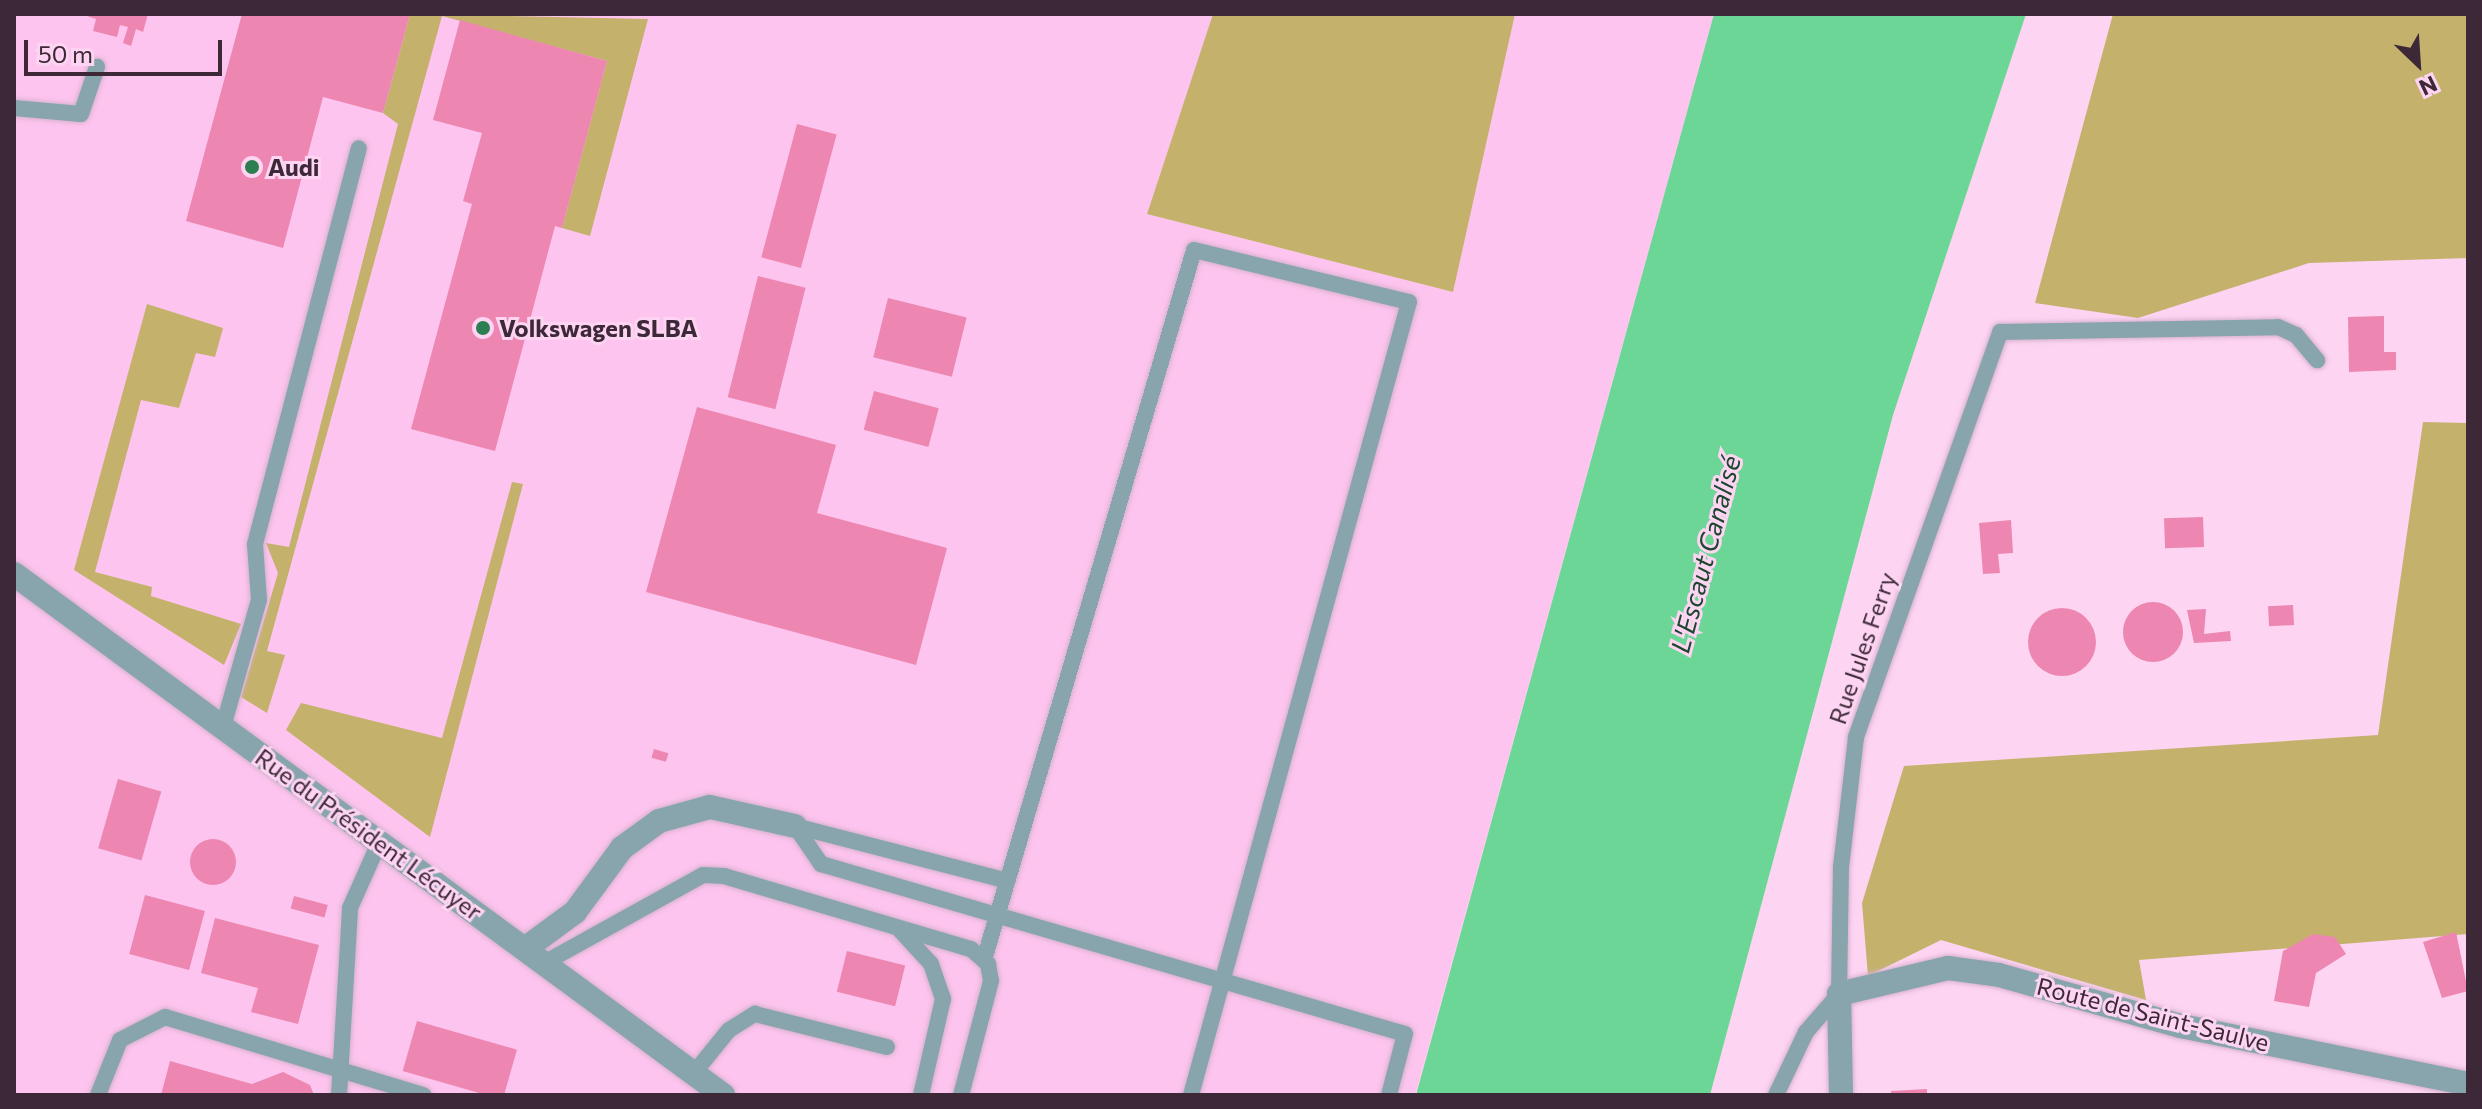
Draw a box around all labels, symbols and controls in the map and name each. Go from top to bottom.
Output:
scale bar [28,24,226,74]
north arrow [2378,24,2458,104]
text: 50 m [38,39,93,68]
text: N [2415,70,2442,102]
place label: Audi [268,153,319,181]
marker: Audi [243,158,261,176]
place label: Volkswagen SLBA [499,314,698,342]
marker: Volkswagen SLBA [474,319,492,337]
water label: L'Escaut Canalisé [1664,452,1746,656]
street label: Rue Jules Ferry [1823,568,1901,728]
street label: Rue du Président Lécuyer [250,742,488,926]
street label: Route de Saint-Saulve [2034,971,2272,1057]

